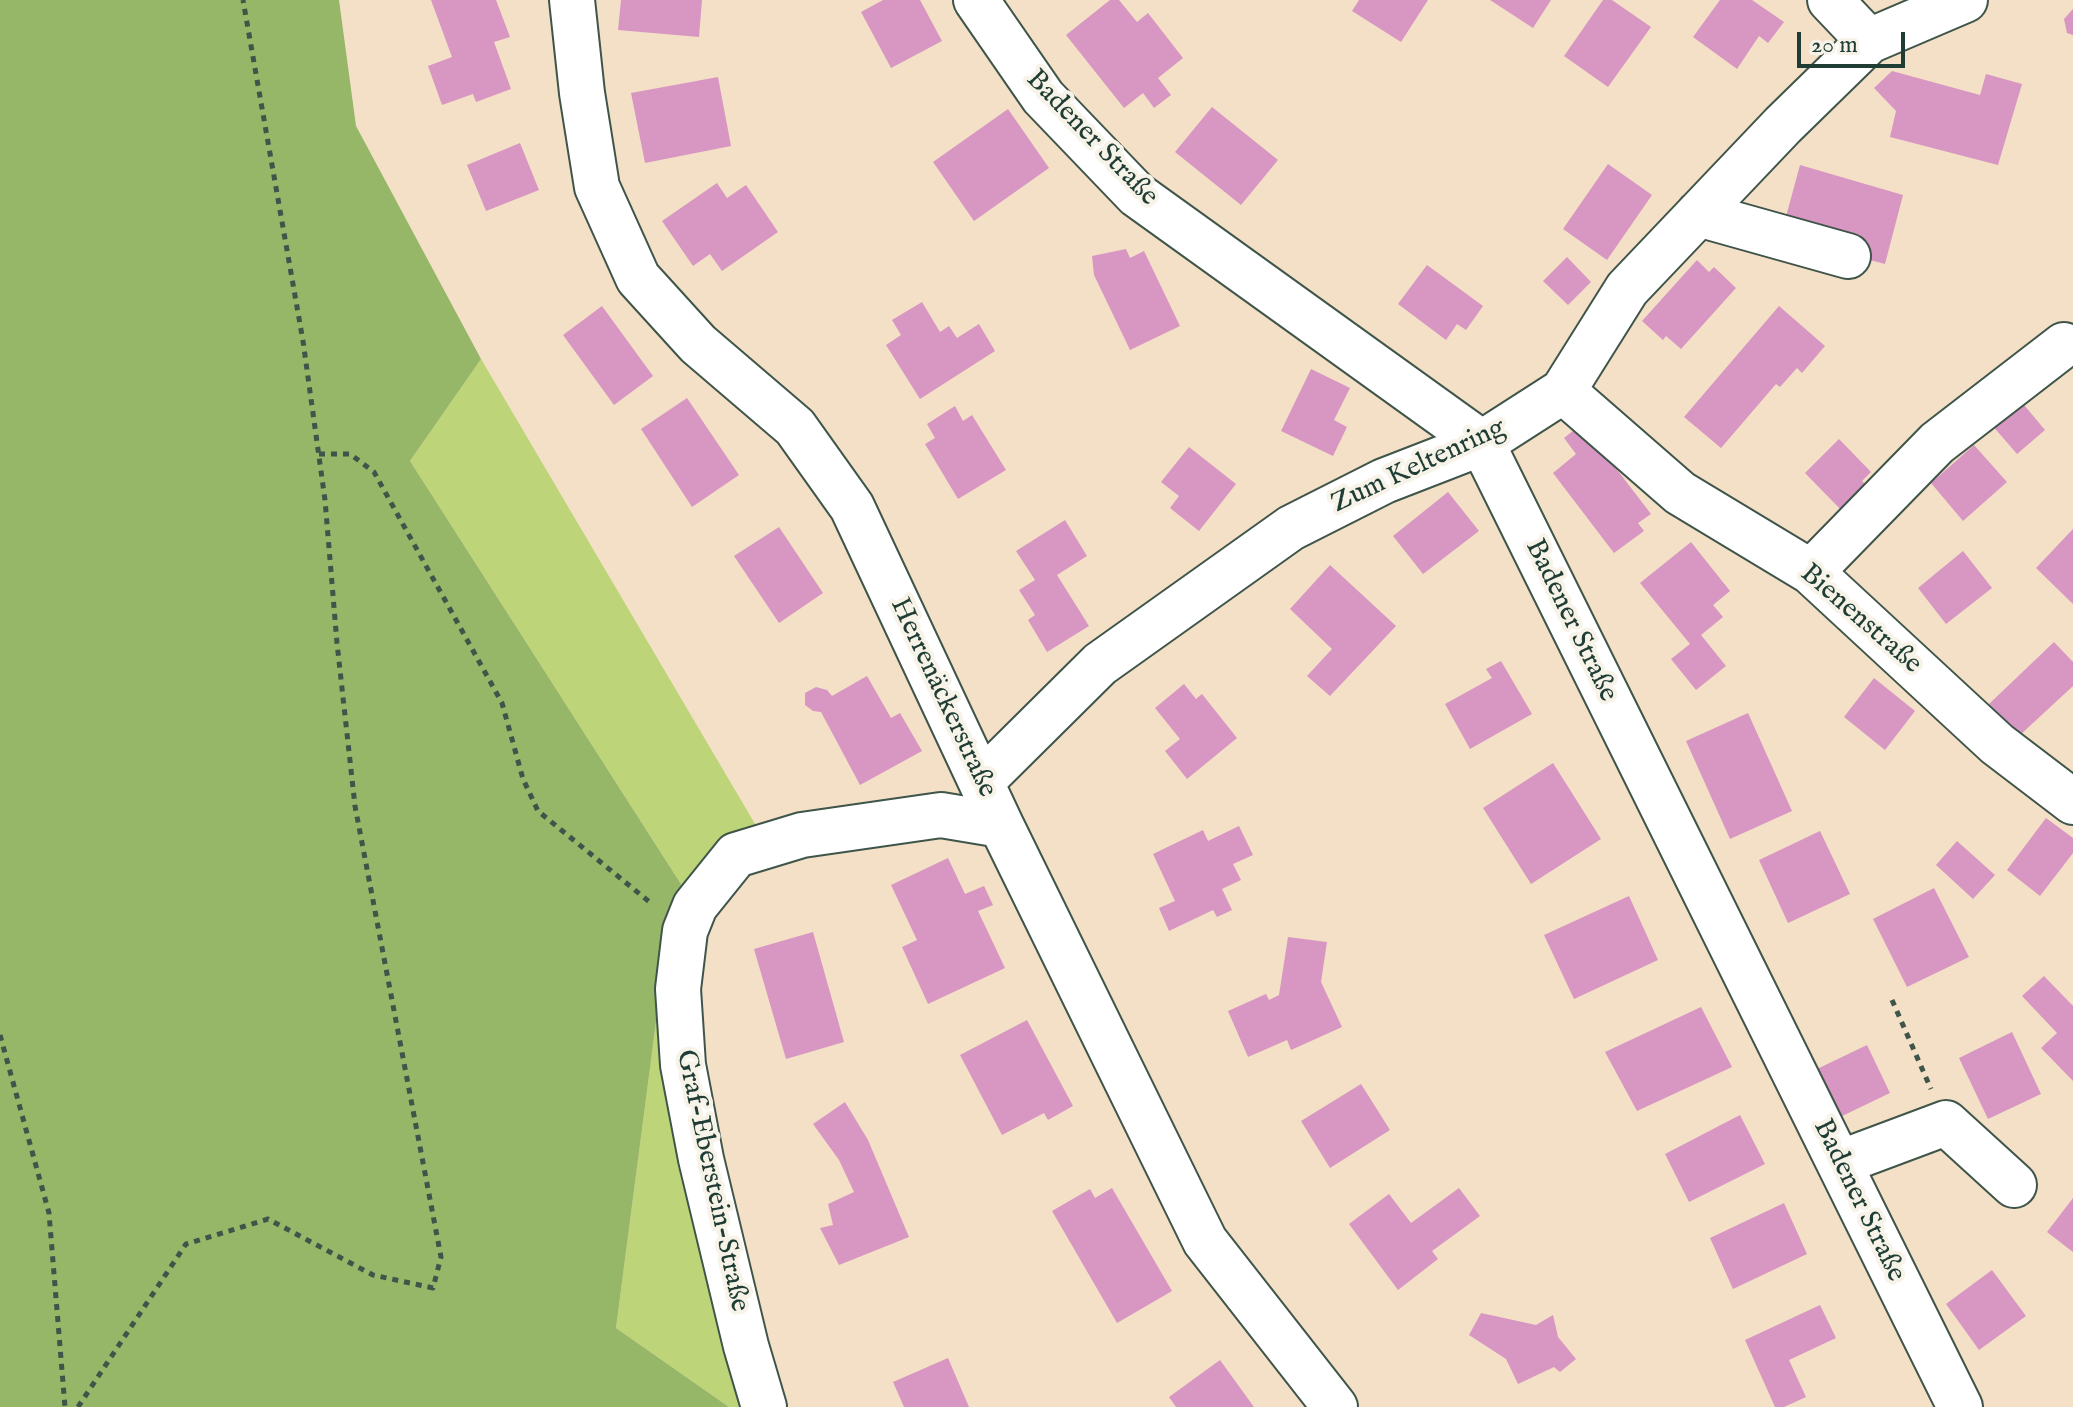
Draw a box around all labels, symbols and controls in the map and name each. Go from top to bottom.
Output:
scale bar [1801,16,1909,66]
text: 20 m [1811,30,1858,61]
street label: Badener Straße [1018,64,1164,214]
street label: Zum Keltenring [1327,412,1511,522]
street label: Badener Straße [1516,534,1624,708]
street label: Bienenstraße [1792,558,1928,682]
street label: Herrenäckerstraße [881,593,1003,803]
street label: Graf-Eberstein-Straße [667,1047,755,1315]
street label: Badener Straße [1804,1114,1912,1288]

